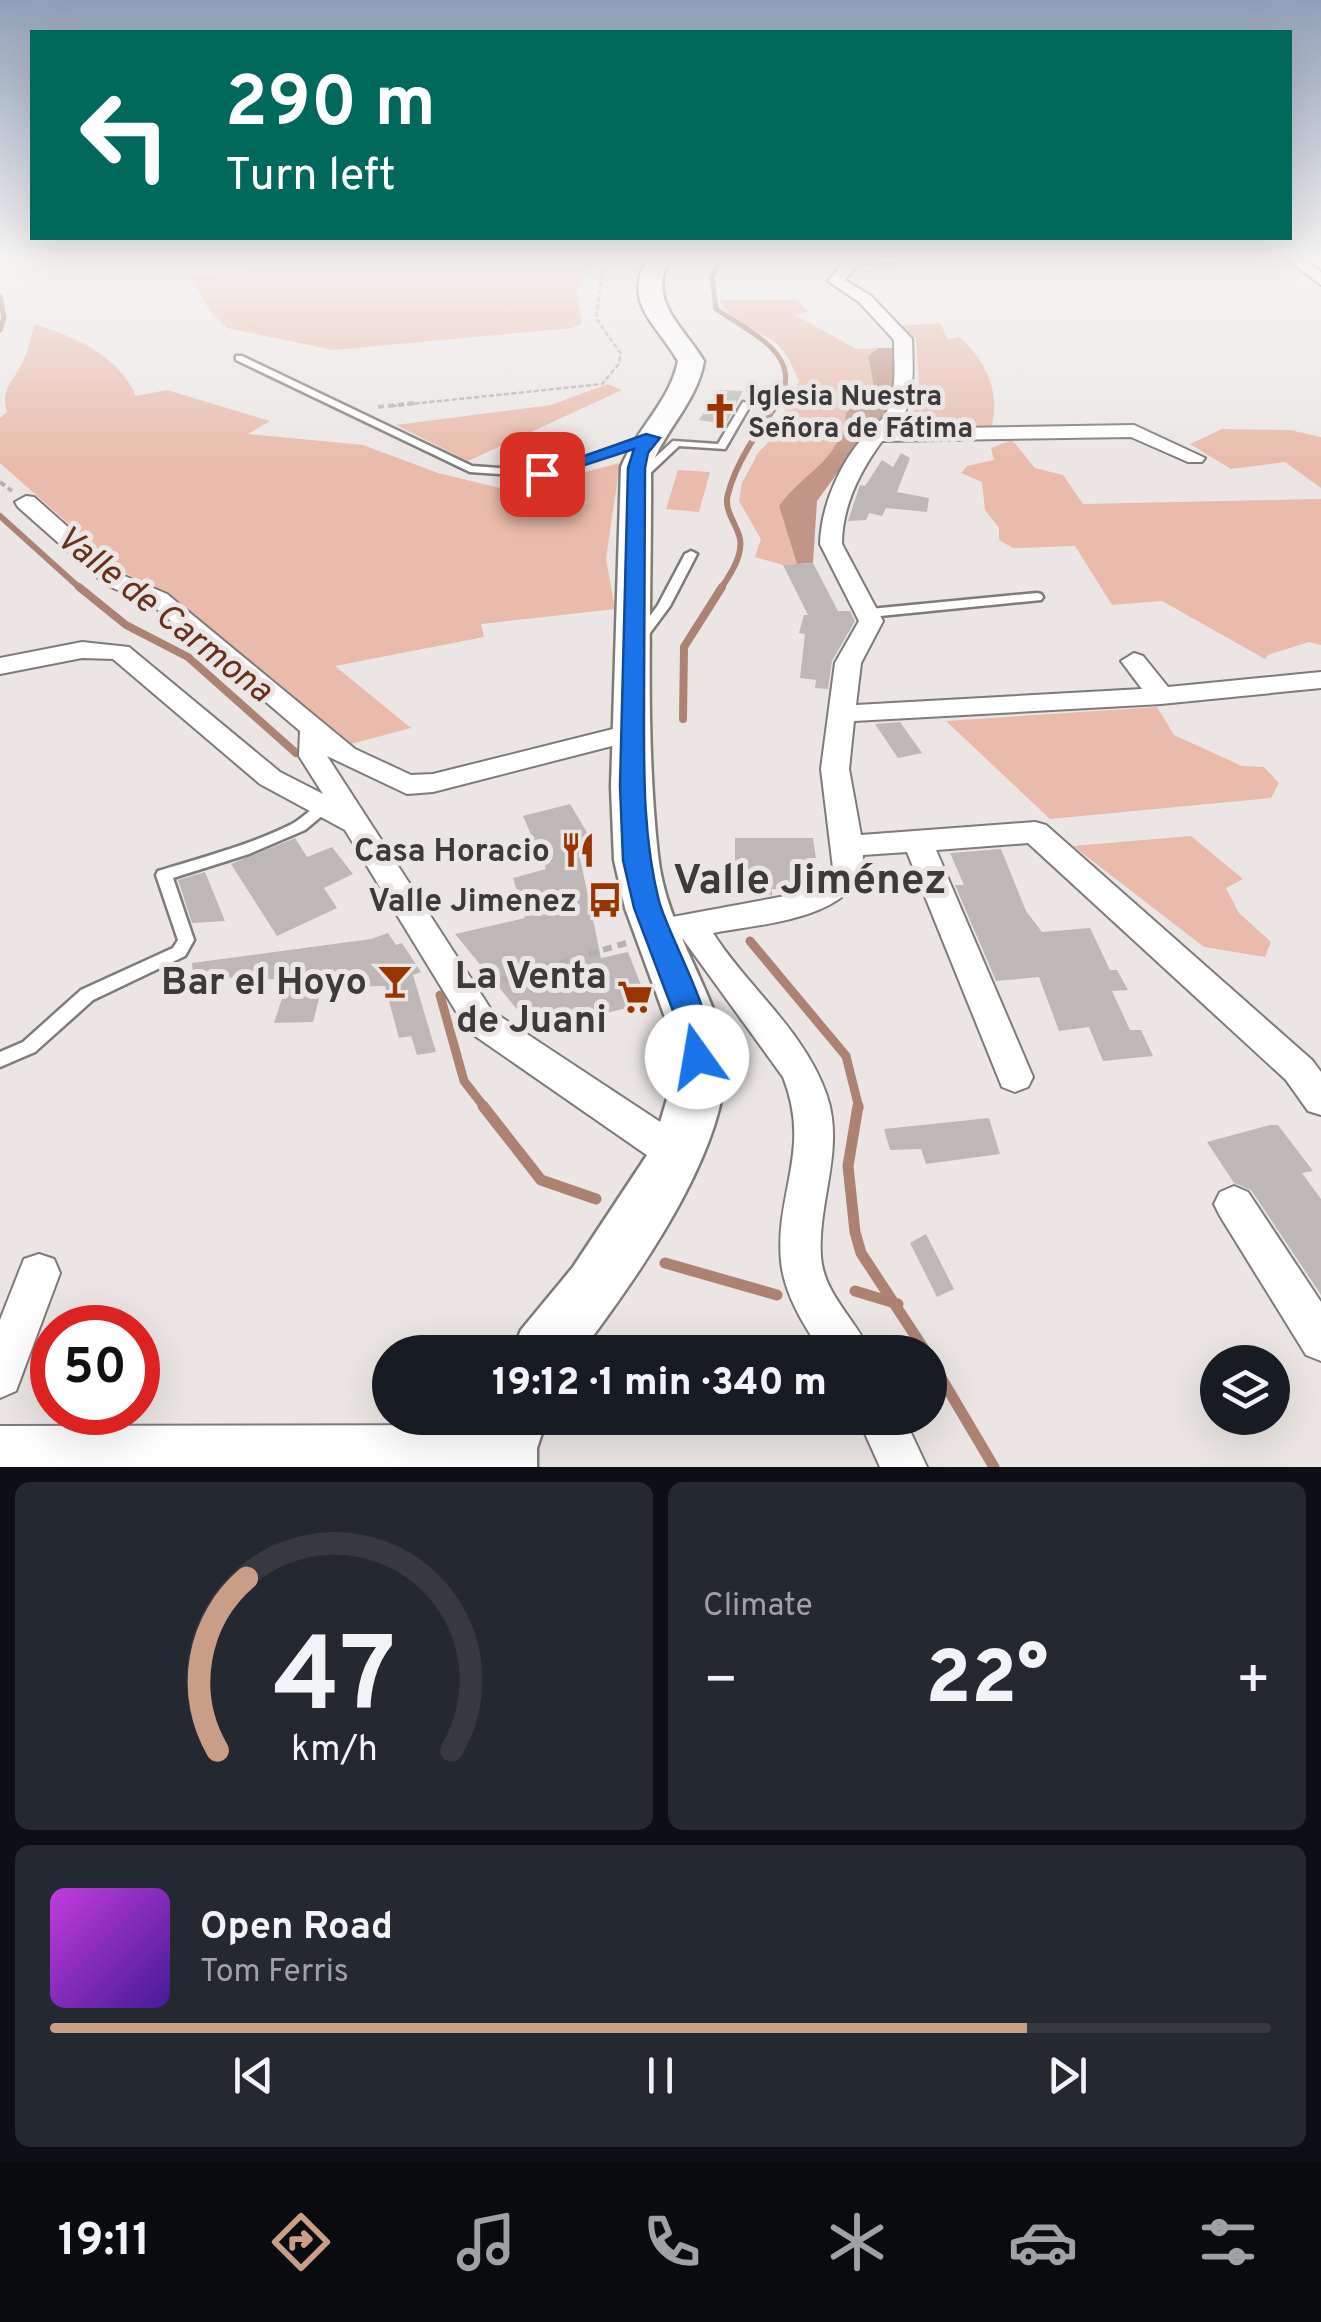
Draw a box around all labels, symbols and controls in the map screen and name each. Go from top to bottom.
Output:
text: 290 m [225,62,436,151]
icon: left [60,70,190,200]
text: Turn left [225,149,396,206]
place label: Iglesia Nuestra Señora de Fátima [748,380,973,448]
church icon: Iglesia Nuestra Señora de Fátima [701,392,739,430]
pin [500,432,585,517]
icon: arrive [515,447,570,502]
water label: Valle de Carmona [46,517,280,714]
restaurant icon: Casa Horacio [559,831,597,869]
place label: Casa Horacio [354,833,550,873]
district label: Valle Jiménez [673,856,947,909]
bus stop icon: Valle Jimenez [586,881,624,919]
place label: Valle Jimenez [368,883,577,923]
place label: La Venta de Juani [455,954,607,1047]
place label: Bar el Hoyo [161,960,367,1009]
bar icon: Bar el Hoyo [376,962,414,1000]
supermarket icon: La Venta de Juani [616,978,654,1016]
position arrow [645,1005,749,1109]
speed limit sign: 50 [30,1305,160,1435]
map controls [1200,1345,1290,1435]
button: layers [1200,1345,1290,1435]
text: 19:12 · 1 min · 340 m [492,1360,827,1409]
text: Climate [703,1587,813,1627]
text: 47 [273,1616,395,1748]
text: 22° [925,1635,1049,1730]
text: − [703,1648,738,1718]
text: + [1236,1648,1271,1718]
text: km/h [291,1728,377,1774]
text: Open Road [200,1904,393,1953]
text: Tom Ferris [200,1953,349,1993]
icon: previous [226,2048,281,2103]
icon: pause [633,2048,688,2103]
icon: next [1040,2048,1095,2103]
icon: directions [266,2207,336,2277]
icon: music [451,2207,521,2277]
icon: phone [637,2207,707,2277]
icon: climate [822,2207,892,2277]
icon: car [1008,2207,1078,2277]
icon: filters [1193,2207,1263,2277]
text: 19:11 [58,2214,150,2271]

